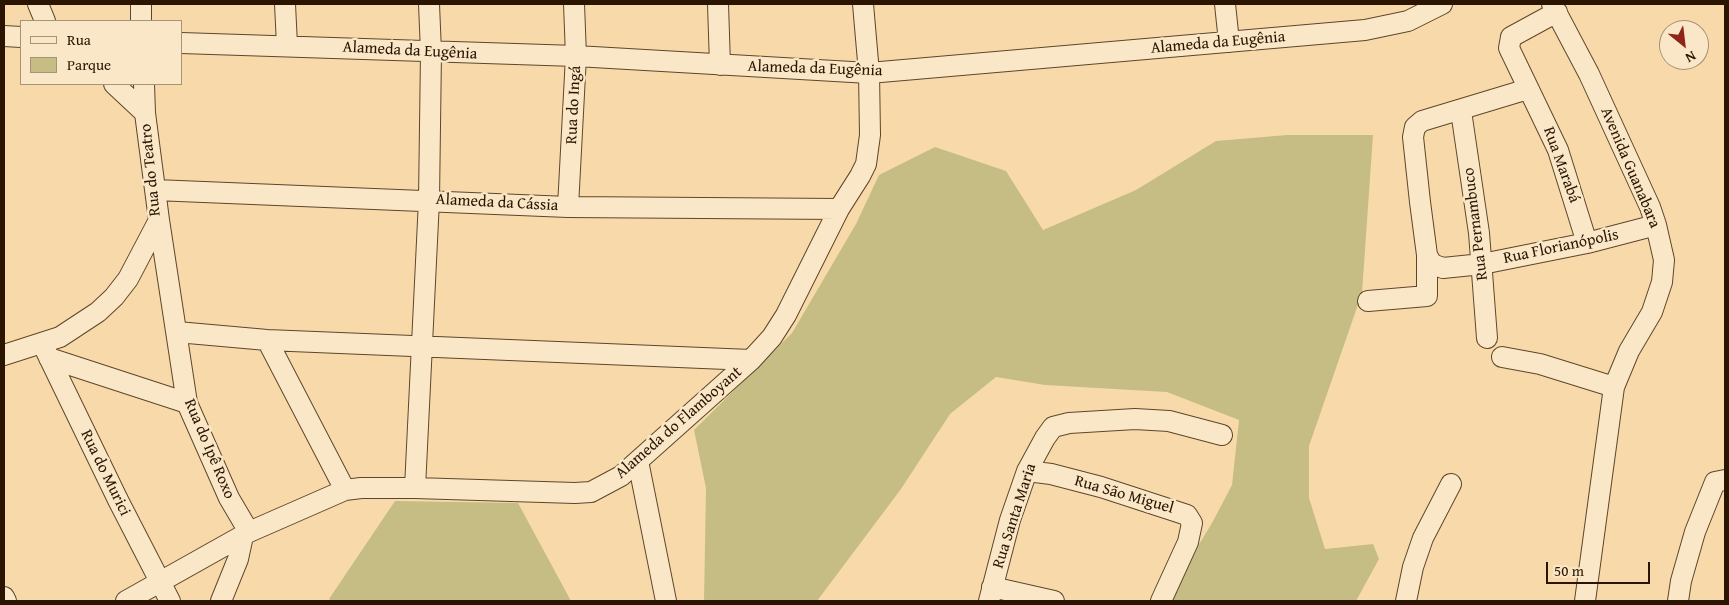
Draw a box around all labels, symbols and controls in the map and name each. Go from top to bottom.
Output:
legend [20,20,182,85]
north arrow [1659,20,1709,70]
street label: Alameda da Eugênia [1150,28,1286,58]
text: Rua [67,29,91,50]
street label: Alameda da Eugênia [342,38,478,64]
text: N [1682,46,1700,68]
text: Parque [67,54,111,75]
street label: Alameda da Eugênia [747,57,883,81]
street label: Rua do Ingá [562,65,586,145]
street label: Avenida Guanabara [1596,105,1664,231]
street label: Rua do Teatro [137,123,165,217]
street label: Rua Marabá [1538,124,1584,206]
street label: Rua Pernambuco [1460,167,1492,281]
street label: Alameda da Cássia [435,190,559,216]
street label: Rua Florianópolis [1502,225,1620,269]
street label: Alameda do Flamboyant [612,363,746,483]
street label: Rua do Ipê Roxo [179,396,239,502]
street label: Rua do Murici [76,427,134,519]
street label: Rua Santa Maria [989,461,1041,571]
street label: Rua São Miguel [1072,472,1176,518]
scale bar [1549,552,1653,584]
text: 50 m [1554,560,1584,581]

